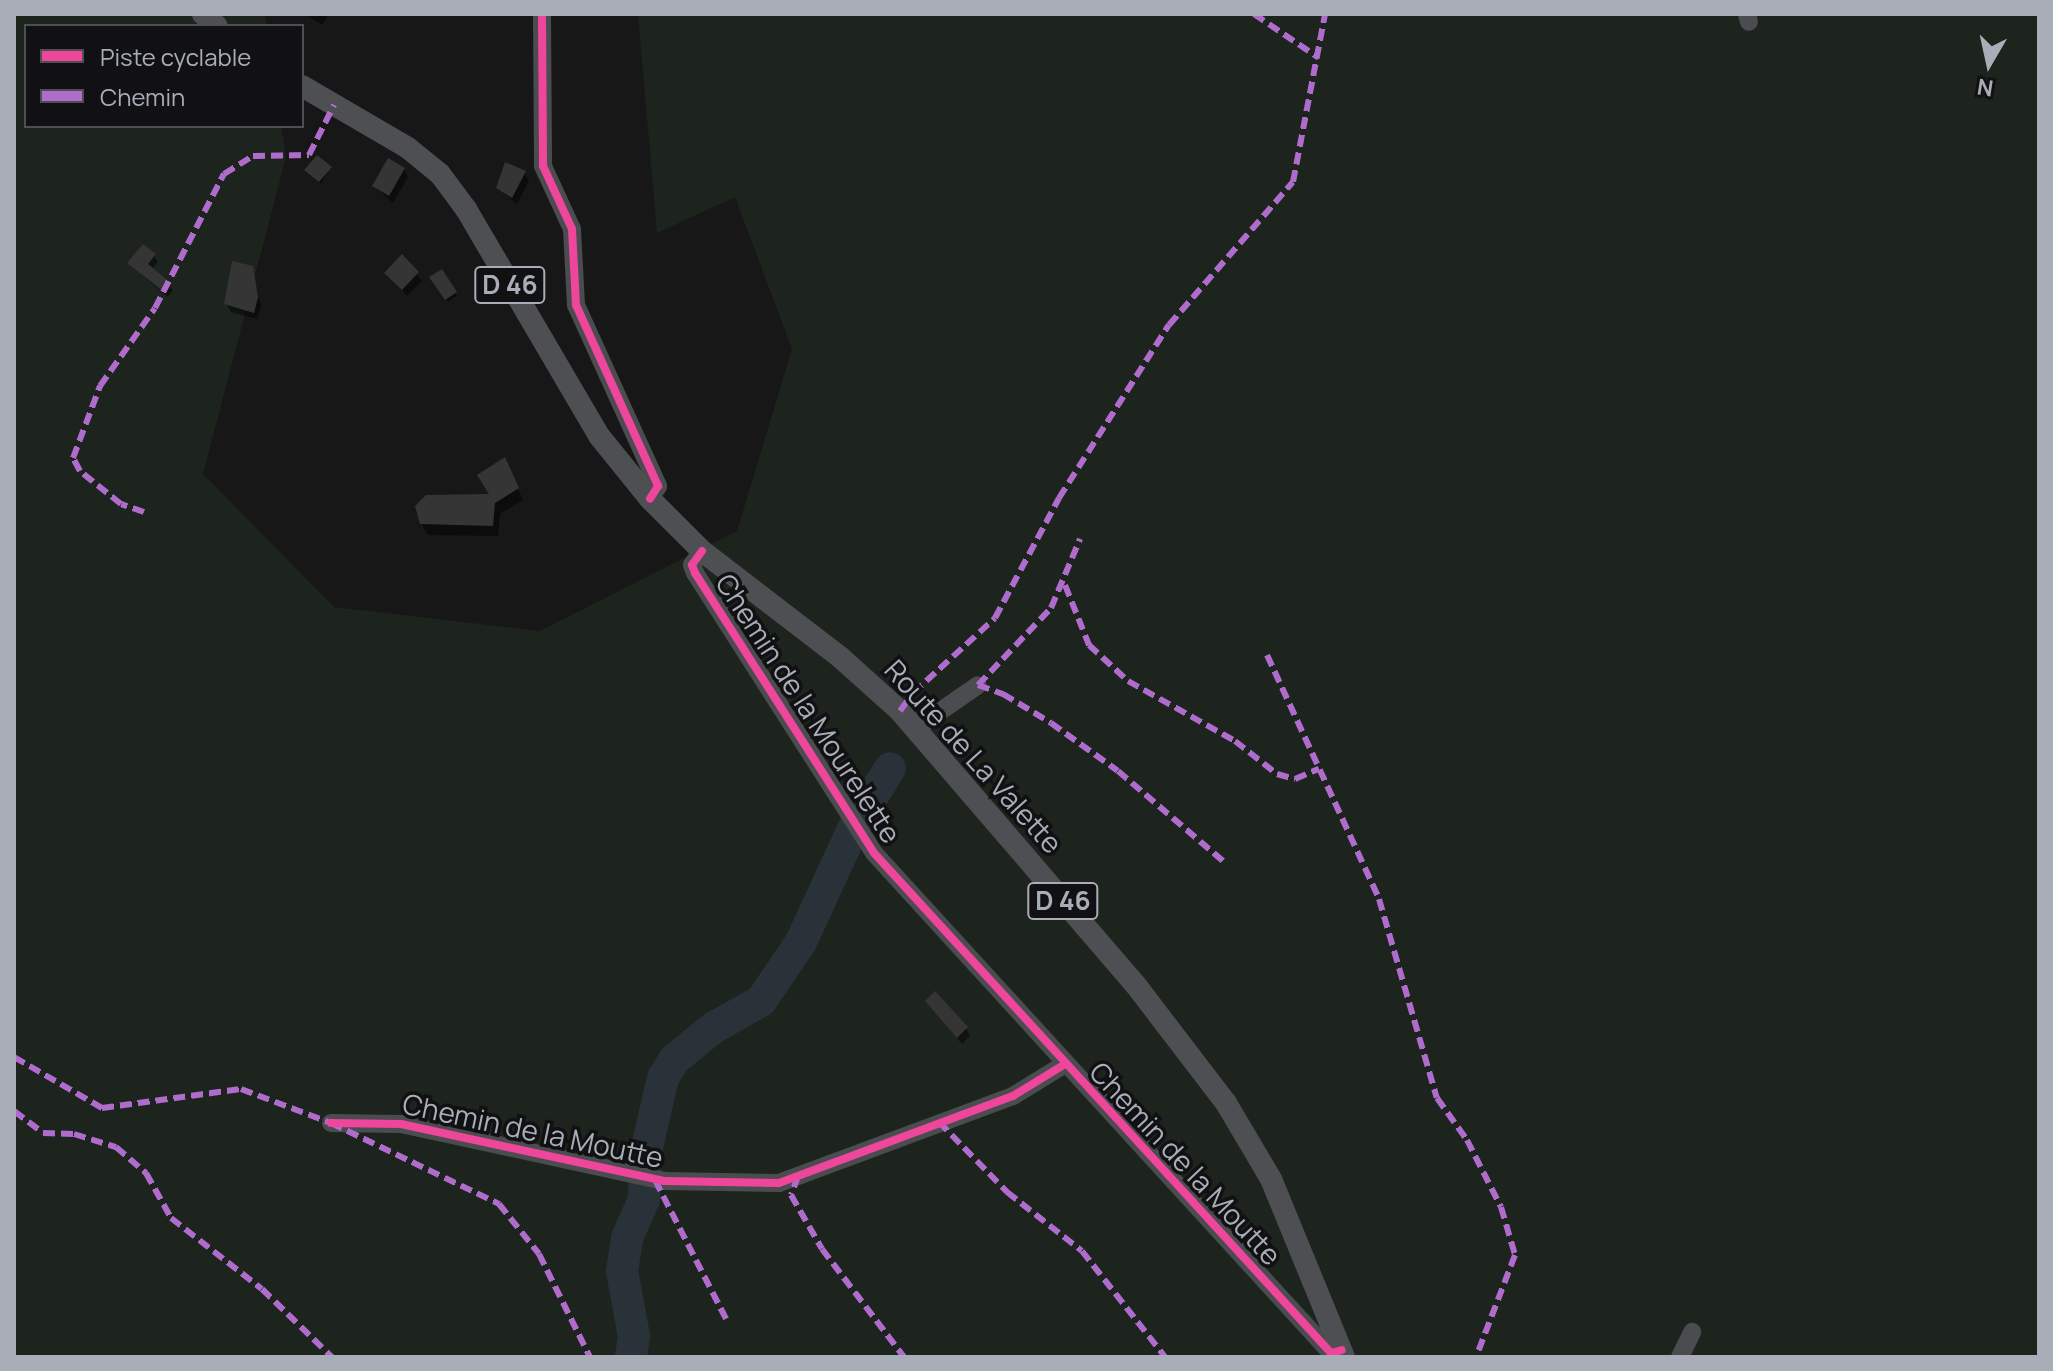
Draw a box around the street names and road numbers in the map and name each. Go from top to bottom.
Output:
road number: D 46 [474,263,546,307]
street label: Chemin de la Mourelette [709,567,909,849]
street label: Route de La Valette [878,652,1070,860]
road number: D 46 [1027,879,1099,923]
street label: Chemin de la Moutte [1083,1055,1289,1271]
street label: Chemin de la Moutte [400,1086,666,1174]

